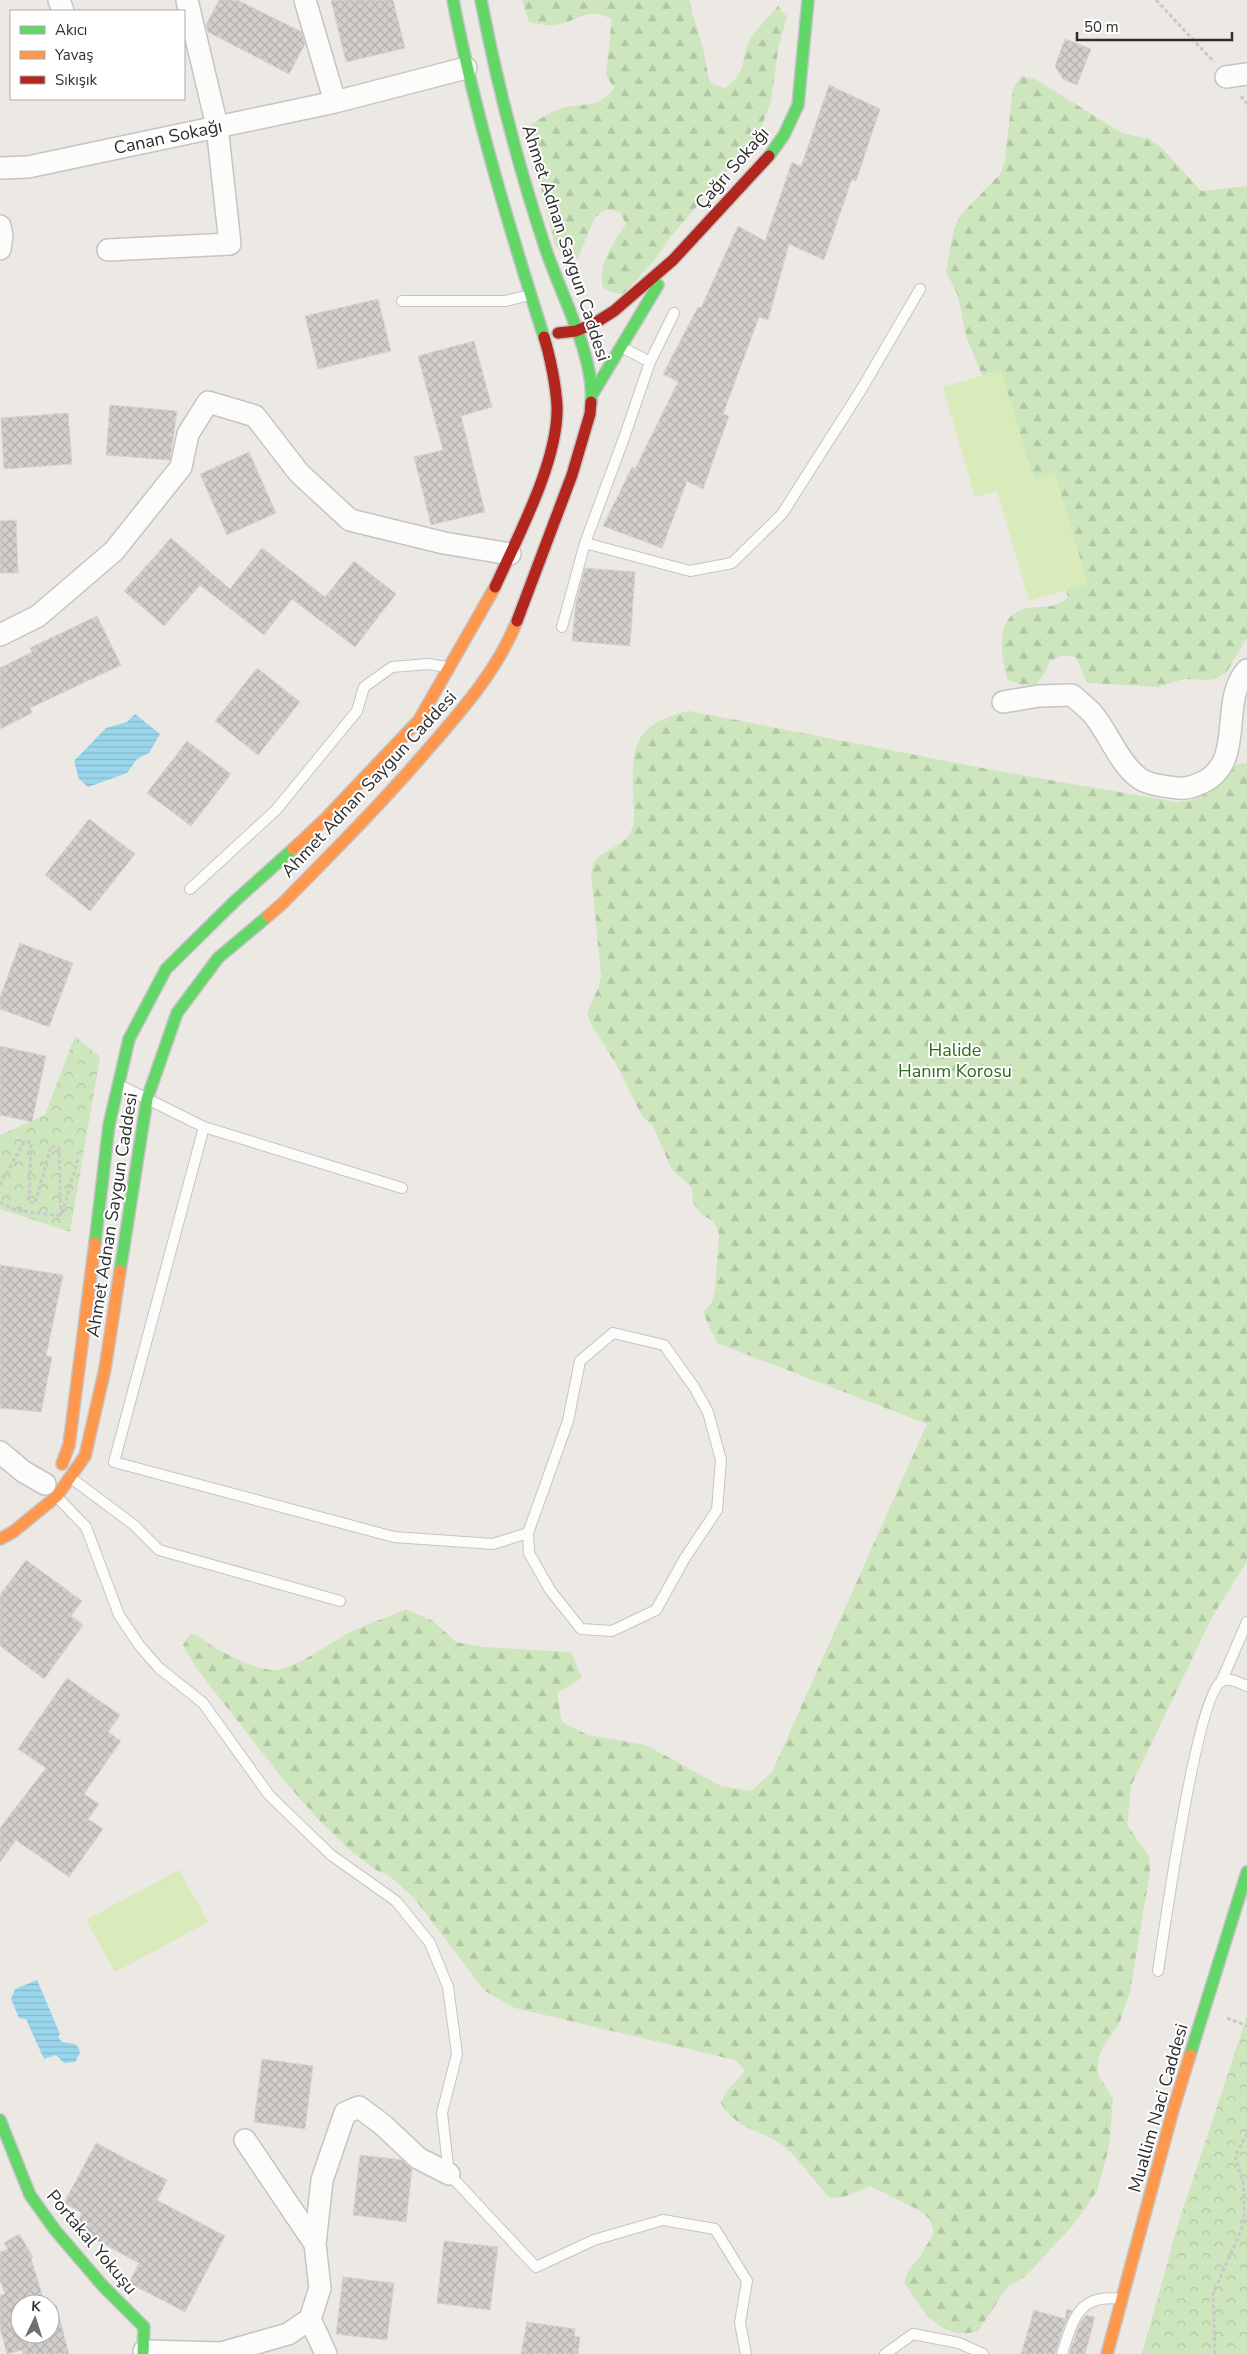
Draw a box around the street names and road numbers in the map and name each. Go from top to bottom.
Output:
street label: Canan Sokağı [112,114,224,160]
street label: Ahmet Adnan Saygun Caddesi [516,122,616,364]
street label: Çağrı Sokağı [690,122,774,214]
street label: Ahmet Adnan Saygun Caddesi [276,685,462,883]
street label: Ahmet Adnan Saygun Caddesi [81,1091,143,1339]
street label: Muallim Naci Caddesi [1122,2021,1194,2195]
street label: Portakal Yokuşu [41,2185,143,2299]

